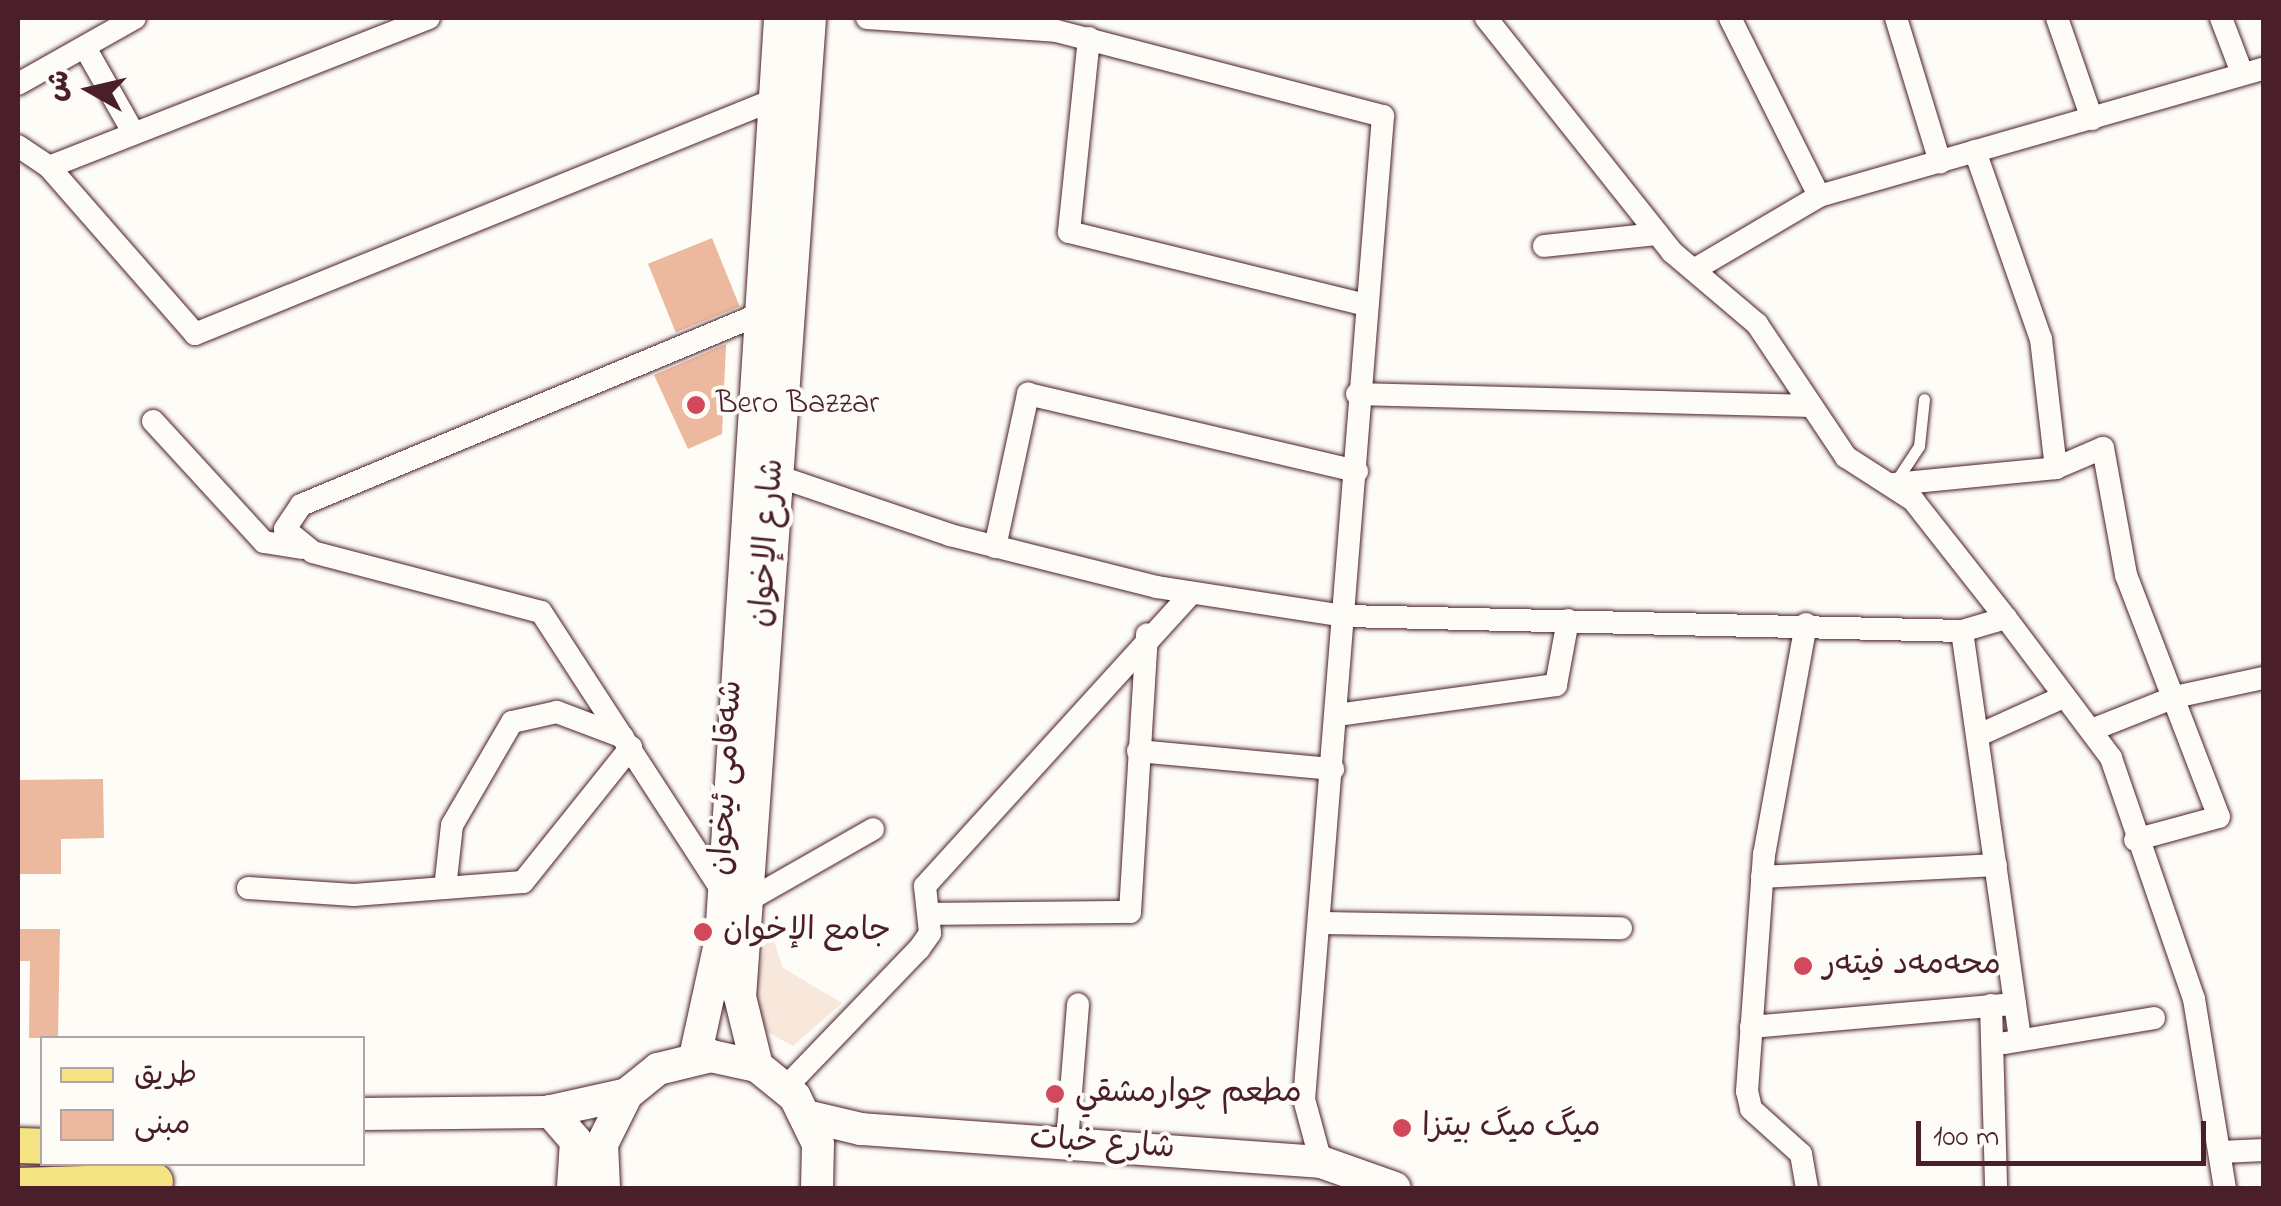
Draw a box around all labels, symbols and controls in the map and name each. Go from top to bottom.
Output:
north arrow [40,40,140,140]
text: ش [37,68,82,104]
place label: Bero Bazzar [716,386,879,424]
marker: Bero Bazzar [685,394,707,416]
street label: شارع الإخوان [744,457,794,629]
street label: شەقامی ئیخوان [704,679,752,877]
place label: جامع الإخوان [723,913,891,951]
marker: جامع الإخوان [692,921,714,943]
place label: محەمەد فیتەر [1823,947,2001,985]
marker: محەمەد فیتەر [1792,955,1814,977]
legend [40,1036,365,1166]
text: طريق [134,1054,197,1098]
place label: مطعم چوارمشقي [1075,1075,1302,1113]
marker: مطعم چوارمشقي [1044,1083,1066,1105]
scale bar [1921,1101,2211,1163]
text: مبنى [134,1104,190,1148]
place label: ميگ ميگ بيتزا [1422,1109,1601,1147]
text: 100 m [1933,1116,1999,1160]
marker: ميگ ميگ بيتزا [1391,1117,1413,1139]
street label: شارع خبات [1028,1121,1176,1169]

